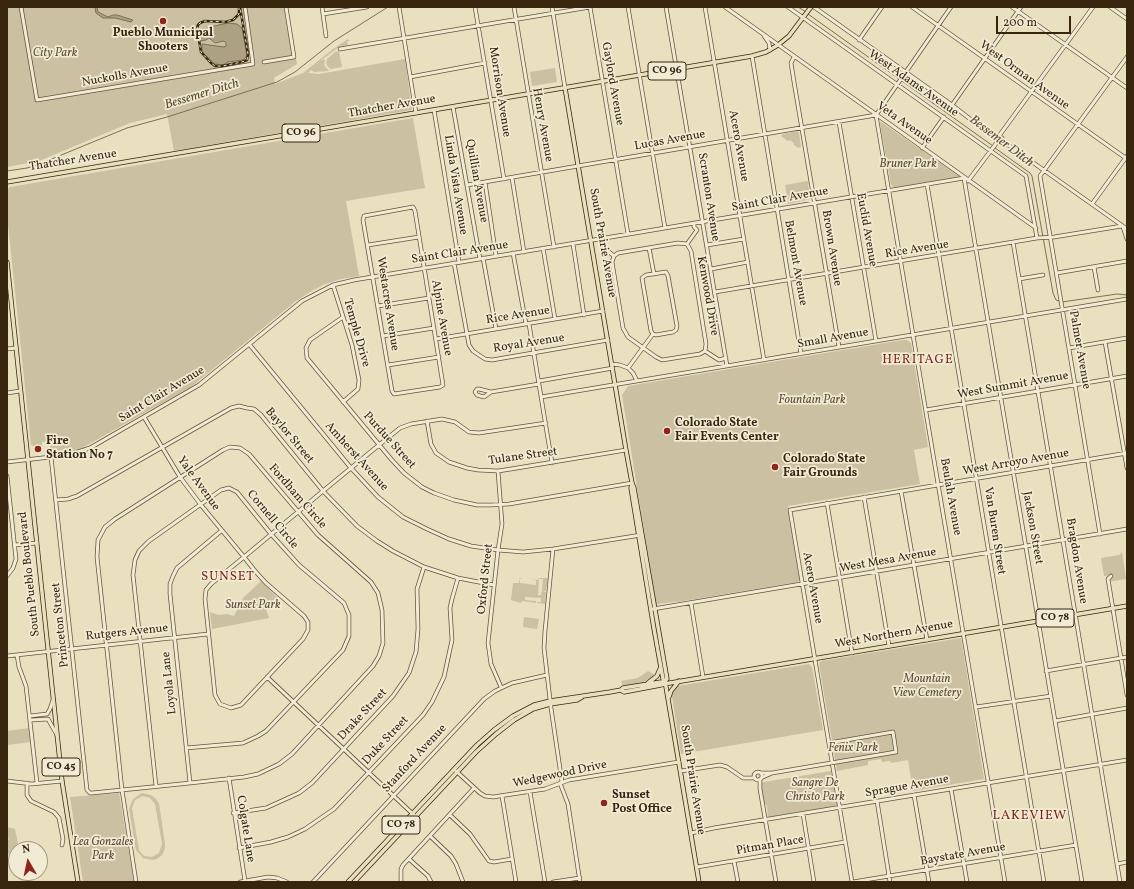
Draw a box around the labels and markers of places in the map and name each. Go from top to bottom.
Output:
marker: Pueblo Municipal Shooters [158,16,168,26]
place label: Pueblo Municipal Shooters [113,27,213,55]
place label: Colorado State Fair Events Center [675,417,779,445]
marker: Colorado State Fair Events Center [662,426,672,436]
place label: Fire Station No 7 [46,435,113,463]
marker: Fire Station No 7 [33,444,43,454]
place label: Colorado State Fair Grounds [783,453,865,481]
marker: Colorado State Fair Grounds [770,462,780,472]
place label: Sunset Post Office [612,789,672,817]
marker: Sunset Post Office [599,798,609,808]

